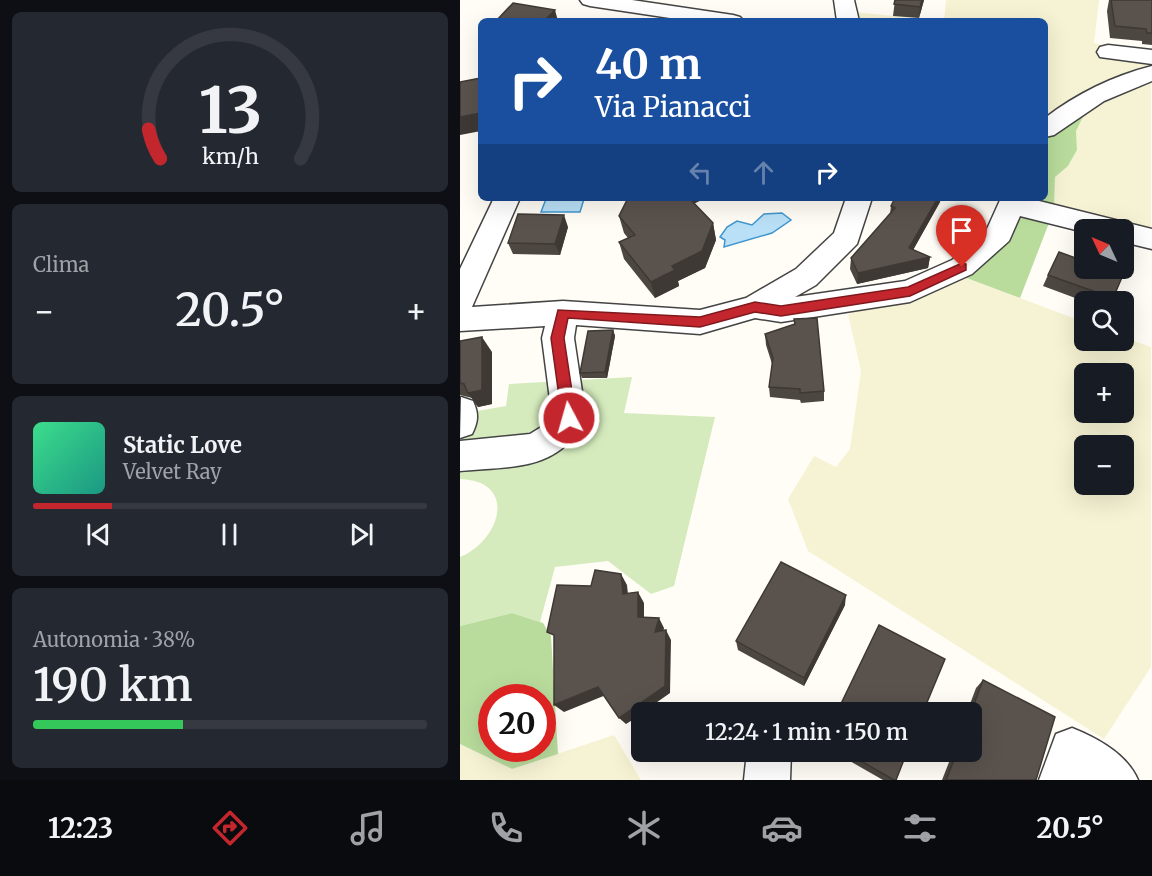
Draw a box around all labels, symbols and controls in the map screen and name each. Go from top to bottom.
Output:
text: 40 m [595,38,701,90]
icon: right [496,42,574,120]
text: 13 [198,72,262,150]
text: Via Pianacci [595,90,751,124]
text: km/h [202,143,258,170]
icon: left [684,156,717,189]
icon: ahead [747,156,780,189]
icon: right [810,156,843,189]
pin [936,205,987,267]
icon: arrive [945,214,978,247]
north arrow [1074,219,1134,279]
map controls [1074,219,1134,495]
text: Clima [33,252,89,277]
text: 20.5° [175,282,285,338]
text: − [33,291,55,332]
text: + [405,291,427,332]
button: search [1074,291,1134,351]
button: + [1074,363,1134,423]
position arrow [537,386,601,450]
text: Static Love [123,431,242,459]
button: − [1074,435,1134,495]
text: Velvet Ray [123,459,222,484]
icon: previous [82,518,115,551]
icon: pause [213,518,246,551]
icon: next [345,518,378,551]
text: Autonomia · 38% [33,627,195,652]
text: 190 km [33,657,193,713]
speed limit sign: 20 [478,684,556,762]
text: 12:24 · 1 min · 150 m [705,718,908,746]
icon: directions [209,807,251,849]
icon: music [347,807,389,849]
icon: phone [485,807,527,849]
icon: climate [623,807,665,849]
icon: car [761,807,803,849]
icon: filters [899,807,941,849]
text: 12:23 [48,811,113,845]
text: 20.5° [1037,811,1104,845]

